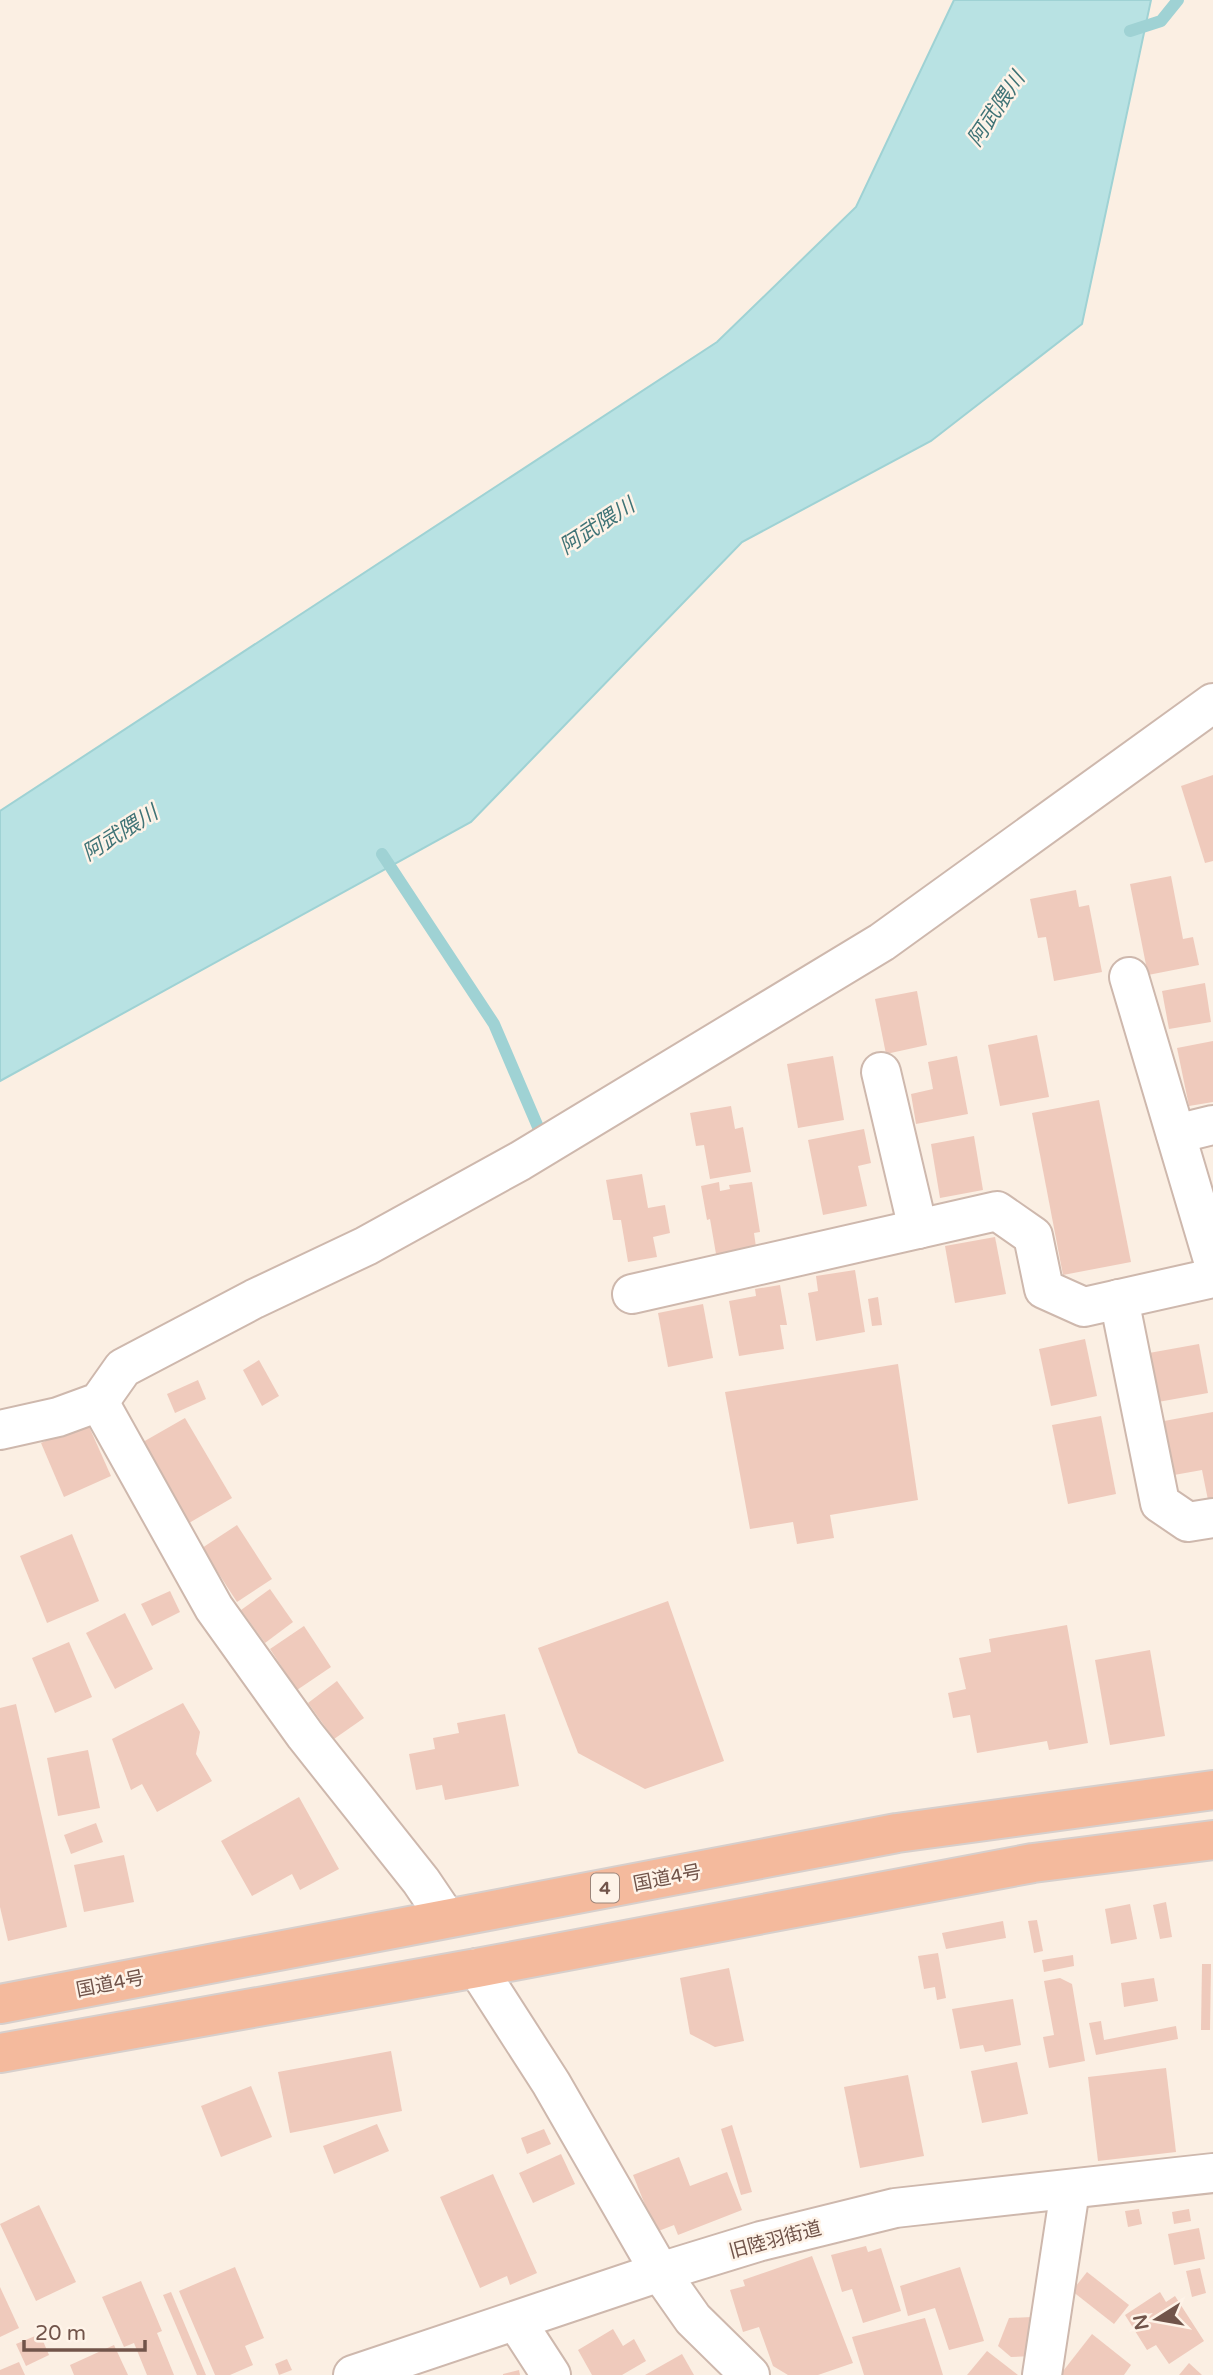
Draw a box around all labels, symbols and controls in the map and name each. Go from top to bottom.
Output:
water label: 阿武隈川 [963,66,1031,151]
water label: 阿武隈川 [555,492,641,560]
water label: 阿武隈川 [78,800,164,866]
street label: 国道4号 [631,1861,703,1895]
road number: 4 [591,1874,619,1902]
street label: 国道4号 [74,1967,146,2001]
street label: 旧陸羽街道 [727,2217,824,2263]
north arrow [1122,2284,1192,2354]
scale bar [24,2308,145,2352]
text: N [1129,2312,1154,2332]
text: 20 m [35,2321,86,2346]

